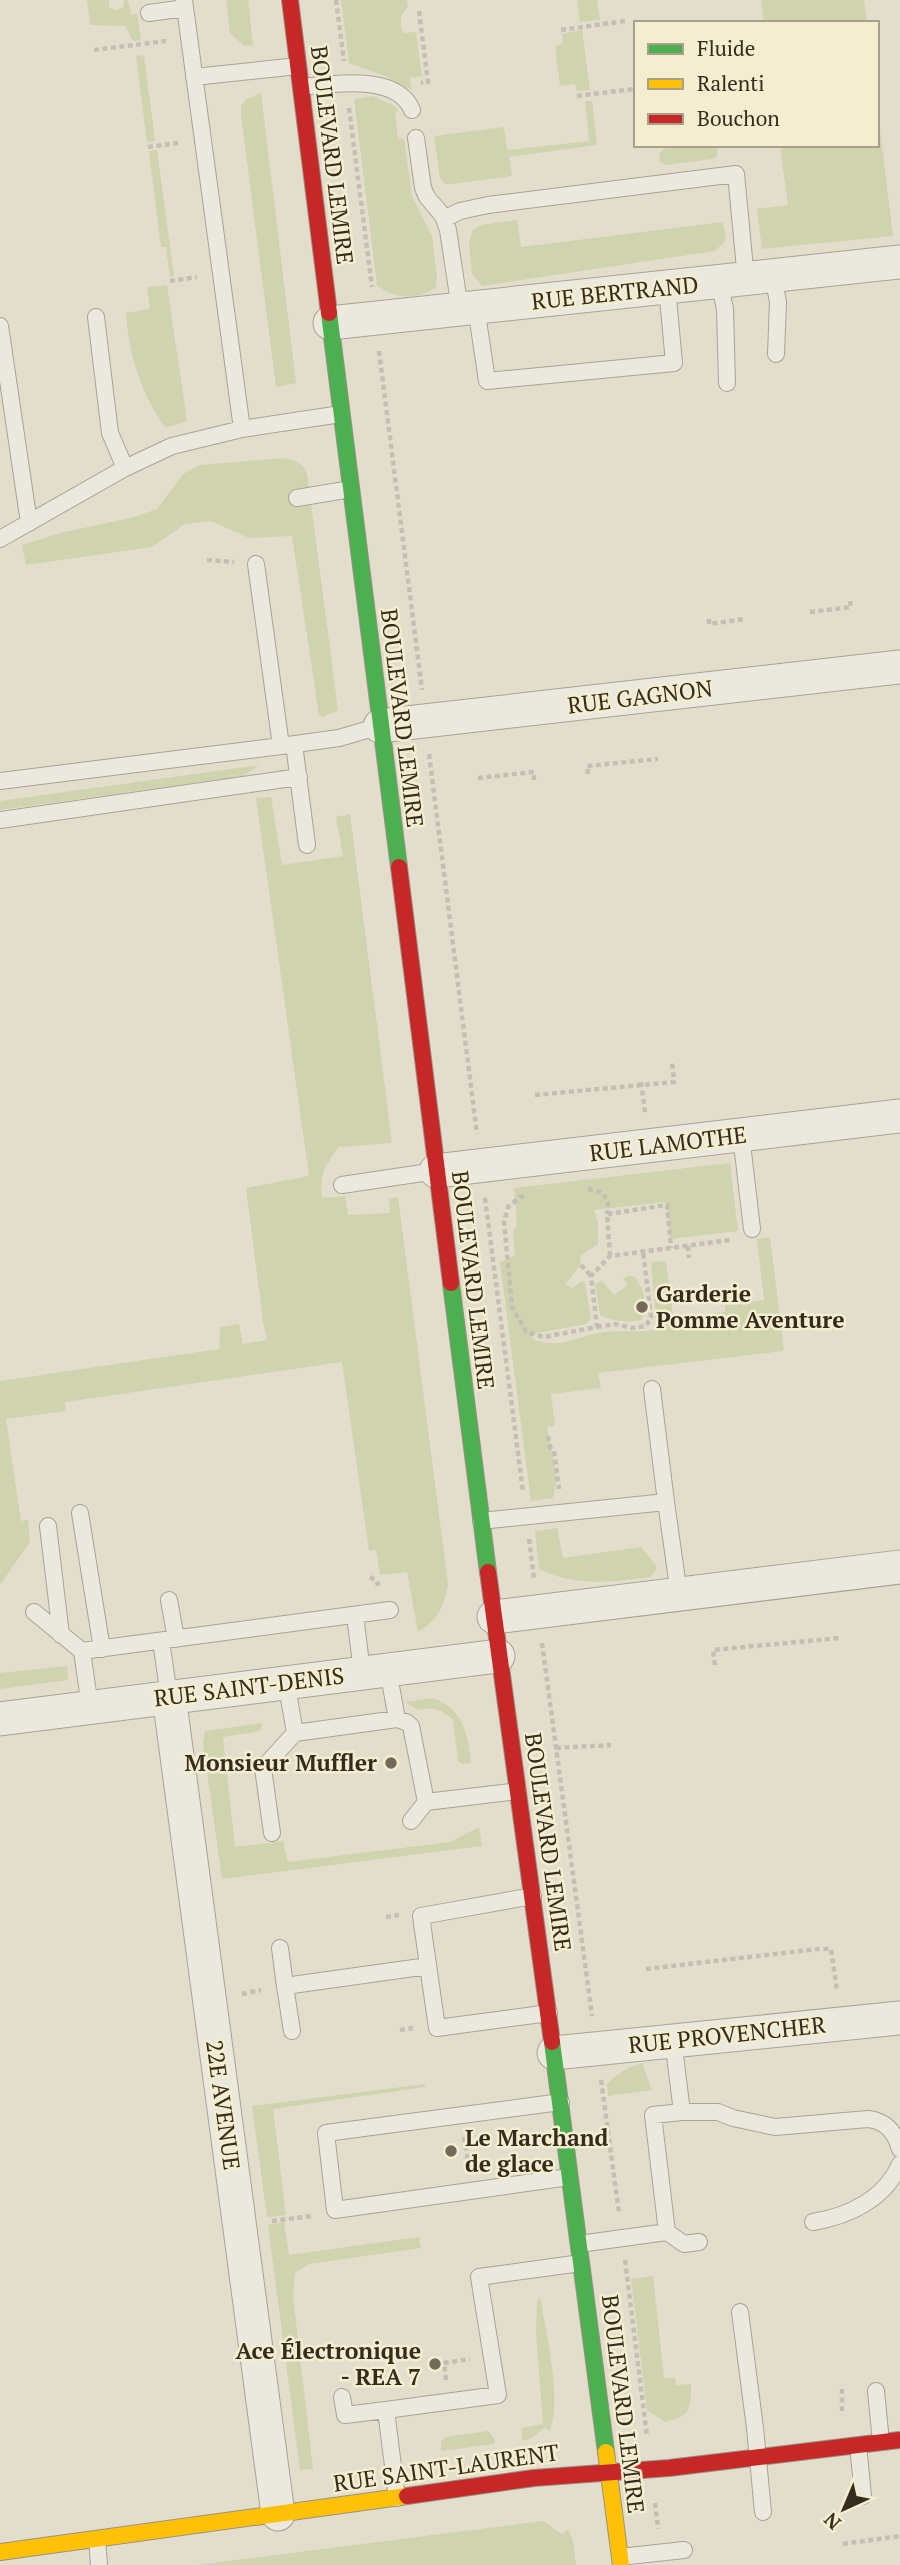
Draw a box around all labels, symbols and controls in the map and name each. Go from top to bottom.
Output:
legend [634,21,879,147]
text: Fluide [697,34,755,62]
street label: BOULEVARD LEMIRE [304,44,361,266]
text: Ralenti [697,69,764,97]
text: Bouchon [697,104,780,132]
street label: RUE BERTRAND [530,268,700,317]
street label: BOULEVARD LEMIRE [374,607,431,829]
street label: RUE GAGNON [566,672,714,721]
street label: RUE LAMOTHE [588,1118,748,1169]
street label: BOULEVARD LEMIRE [445,1169,502,1391]
place label: Garderie Pomme Aventure [656,1278,845,1335]
marker: Garderie Pomme Aventure [634,1299,650,1315]
street label: RUE SAINT-DENIS [152,1659,346,1714]
street label: BOULEVARD LEMIRE [518,1731,579,1953]
place label: Monsieur Muffler [185,1747,377,1778]
marker: Monsieur Muffler [383,1755,399,1771]
street label: RUE PROVENCHER [627,2009,828,2060]
street label: 22E AVENUE [199,2038,248,2172]
place label: Le Marchand de glace [465,2122,609,2179]
marker: Le Marchand de glace [443,2143,459,2159]
street label: BOULEVARD LEMIRE [595,2293,652,2515]
place label: Ace Électronique - REA 7 [236,2335,421,2392]
marker: Ace Électronique - REA 7 [427,2356,443,2372]
street label: RUE SAINT-LAURENT [331,2436,561,2499]
north arrow [809,2474,879,2544]
text: N [818,2507,846,2536]

